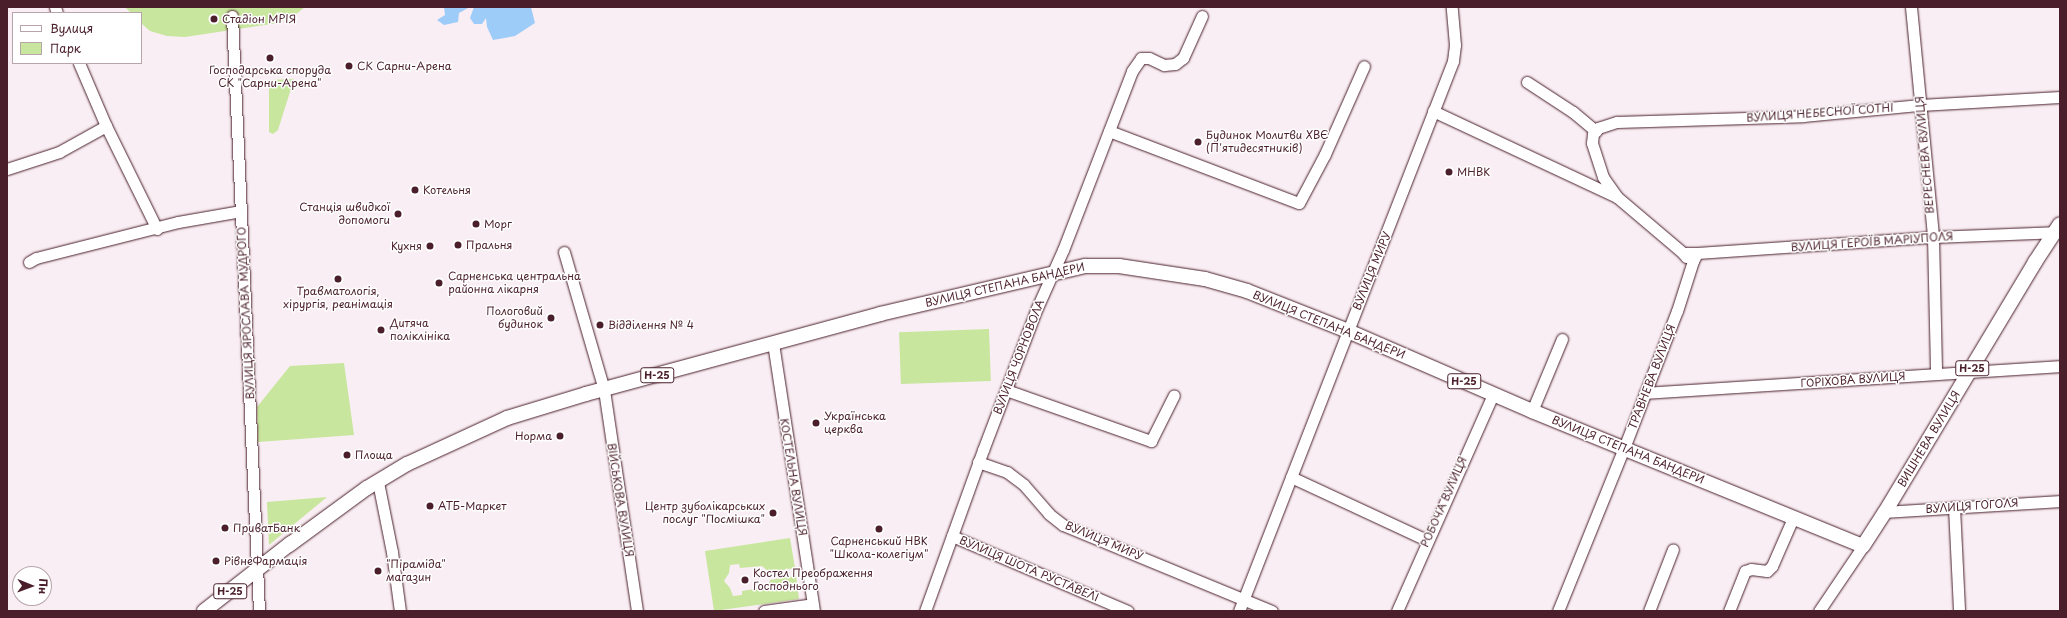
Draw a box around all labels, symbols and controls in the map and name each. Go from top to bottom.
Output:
legend [12,12,142,64]
place label: Стадіон МРІЯ [222,12,296,26]
marker: Стадіон МРІЯ [209,14,219,24]
text: Вулиця [50,19,93,37]
text: Парк [50,39,81,57]
marker: Господарська споруда СК "Сарни-Арена" [265,53,275,63]
place label: СК Сарни-Арена [357,59,452,73]
marker: СК Сарни-Арена [344,61,354,71]
place label: Господарська споруда СК "Сарни-Арена" [209,64,331,90]
street label: ВЕРЕСНЕВА ВУЛИЦЯ [1913,96,1937,214]
street label: ВУЛИЦЯ НЕБЕСНОЇ СОТНІ [1745,101,1895,125]
place label: Будинок Молитви ХВЄ (П'ятидесятників) [1206,129,1329,155]
marker: Будинок Молитви ХВЄ (П'ятидесятників) [1193,137,1203,147]
place label: МНВК [1457,165,1490,179]
marker: МНВК [1444,167,1454,177]
place label: Котельня [423,183,471,197]
marker: Котельня [410,185,420,195]
place label: Станція швидкої допомоги [299,201,390,227]
marker: Станція швидкої допомоги [393,209,403,219]
place label: Морг [484,217,512,231]
marker: Морг [471,219,481,229]
street label: ВУЛИЦЯ ЯРОСЛАВА МУДРОГО [235,227,257,399]
street label: ВУЛИЦЯ МИРУ [1350,230,1394,312]
street label: ВУЛИЦЯ ГЕРОЇВ МАРІУПОЛЯ [1790,230,1954,254]
place label: Пральня [466,238,512,252]
place label: Кухня [391,239,422,253]
marker: Пральня [453,240,463,250]
marker: Кухня [425,241,435,251]
street label: ВУЛИЦЯ СТЕПАНА БАНДЕРИ [924,260,1086,310]
place label: Сарненська центральна районна лікарня [448,270,581,296]
marker: Травматологія, хірургія, реанімація [333,274,343,284]
marker: Сарненська центральна районна лікарня [433,277,445,289]
place label: Травматологія, хірургія, реанімація [283,285,393,311]
street label: ВУЛИЦЯ СТЕПАНА БАНДЕРИ [1251,288,1407,362]
street label: ВУЛИЦЯ ЧОРНОВОЛА [991,297,1047,417]
place label: Пологовий будинок [486,305,543,331]
marker: Пологовий будинок [546,313,556,323]
place label: Дитяча поліклініка [390,317,450,343]
place label: Відділення № 4 [608,318,694,332]
marker: Відділення № 4 [595,320,605,330]
street label: ТРАВНЕВА ВУЛИЦЯ [1626,323,1678,431]
marker: Дитяча поліклініка [375,324,387,336]
road number: Н-25 [1955,360,1989,376]
road number: Н-25 [640,367,674,383]
street label: ГОРІХОВА ВУЛИЦЯ [1800,370,1906,390]
road number: Н-25 [1447,373,1481,389]
street label: ВИШНЕВА ВУЛИЦЯ [1895,389,1963,489]
place label: Українська церква [824,410,886,436]
street label: ВУЛИЦЯ СТЕПАНА БАНДЕРИ [1550,413,1706,487]
street label: КОСТЕЛЬНА ВУЛИЦЯ [777,417,809,537]
marker: Українська церква [811,418,821,428]
place label: Норма [515,429,552,443]
marker: Норма [555,431,565,441]
street label: ВІЙСЬКОВА ВУЛИЦЯ [604,442,636,558]
place label: Площа [355,448,393,462]
marker: Площа [342,450,352,460]
street label: РОБОЧА ВУЛИЦЯ [1418,455,1470,549]
street label: ВУЛИЦЯ ГОГОЛЯ [1924,496,2020,516]
place label: АТБ-Маркет [438,499,507,513]
place label: Центр зуболікарських послуг "Посмішка" [645,500,765,526]
marker: АТБ-Маркет [425,501,435,511]
marker: Центр зуболікарських послуг "Посмішка" [768,508,778,518]
street label: ВУЛИЦЯ МИРУ [1063,519,1145,563]
place label: ПриватБанк [233,521,300,535]
marker: ПриватБанк [220,523,230,533]
marker: Сарненський НВК "Школа-колегіум" [874,524,884,534]
street label: ВУЛИЦЯ ШОТА РУСТАВЕЛІ [957,533,1101,605]
place label: Сарненський НВК "Школа-колегіум" [830,535,928,561]
place label: РівнеФармація [224,554,307,568]
marker: РівнеФармація [211,556,221,566]
place label: "Піраміда" магазин [386,558,446,584]
north arrow [12,566,52,606]
marker: "Піраміда" магазин [373,566,383,576]
place label: Костел Преображення Господнього [753,567,873,593]
marker: Костел Преображення Господнього [740,575,750,585]
text: Пн [35,578,52,594]
road number: Н-25 [213,583,247,599]

